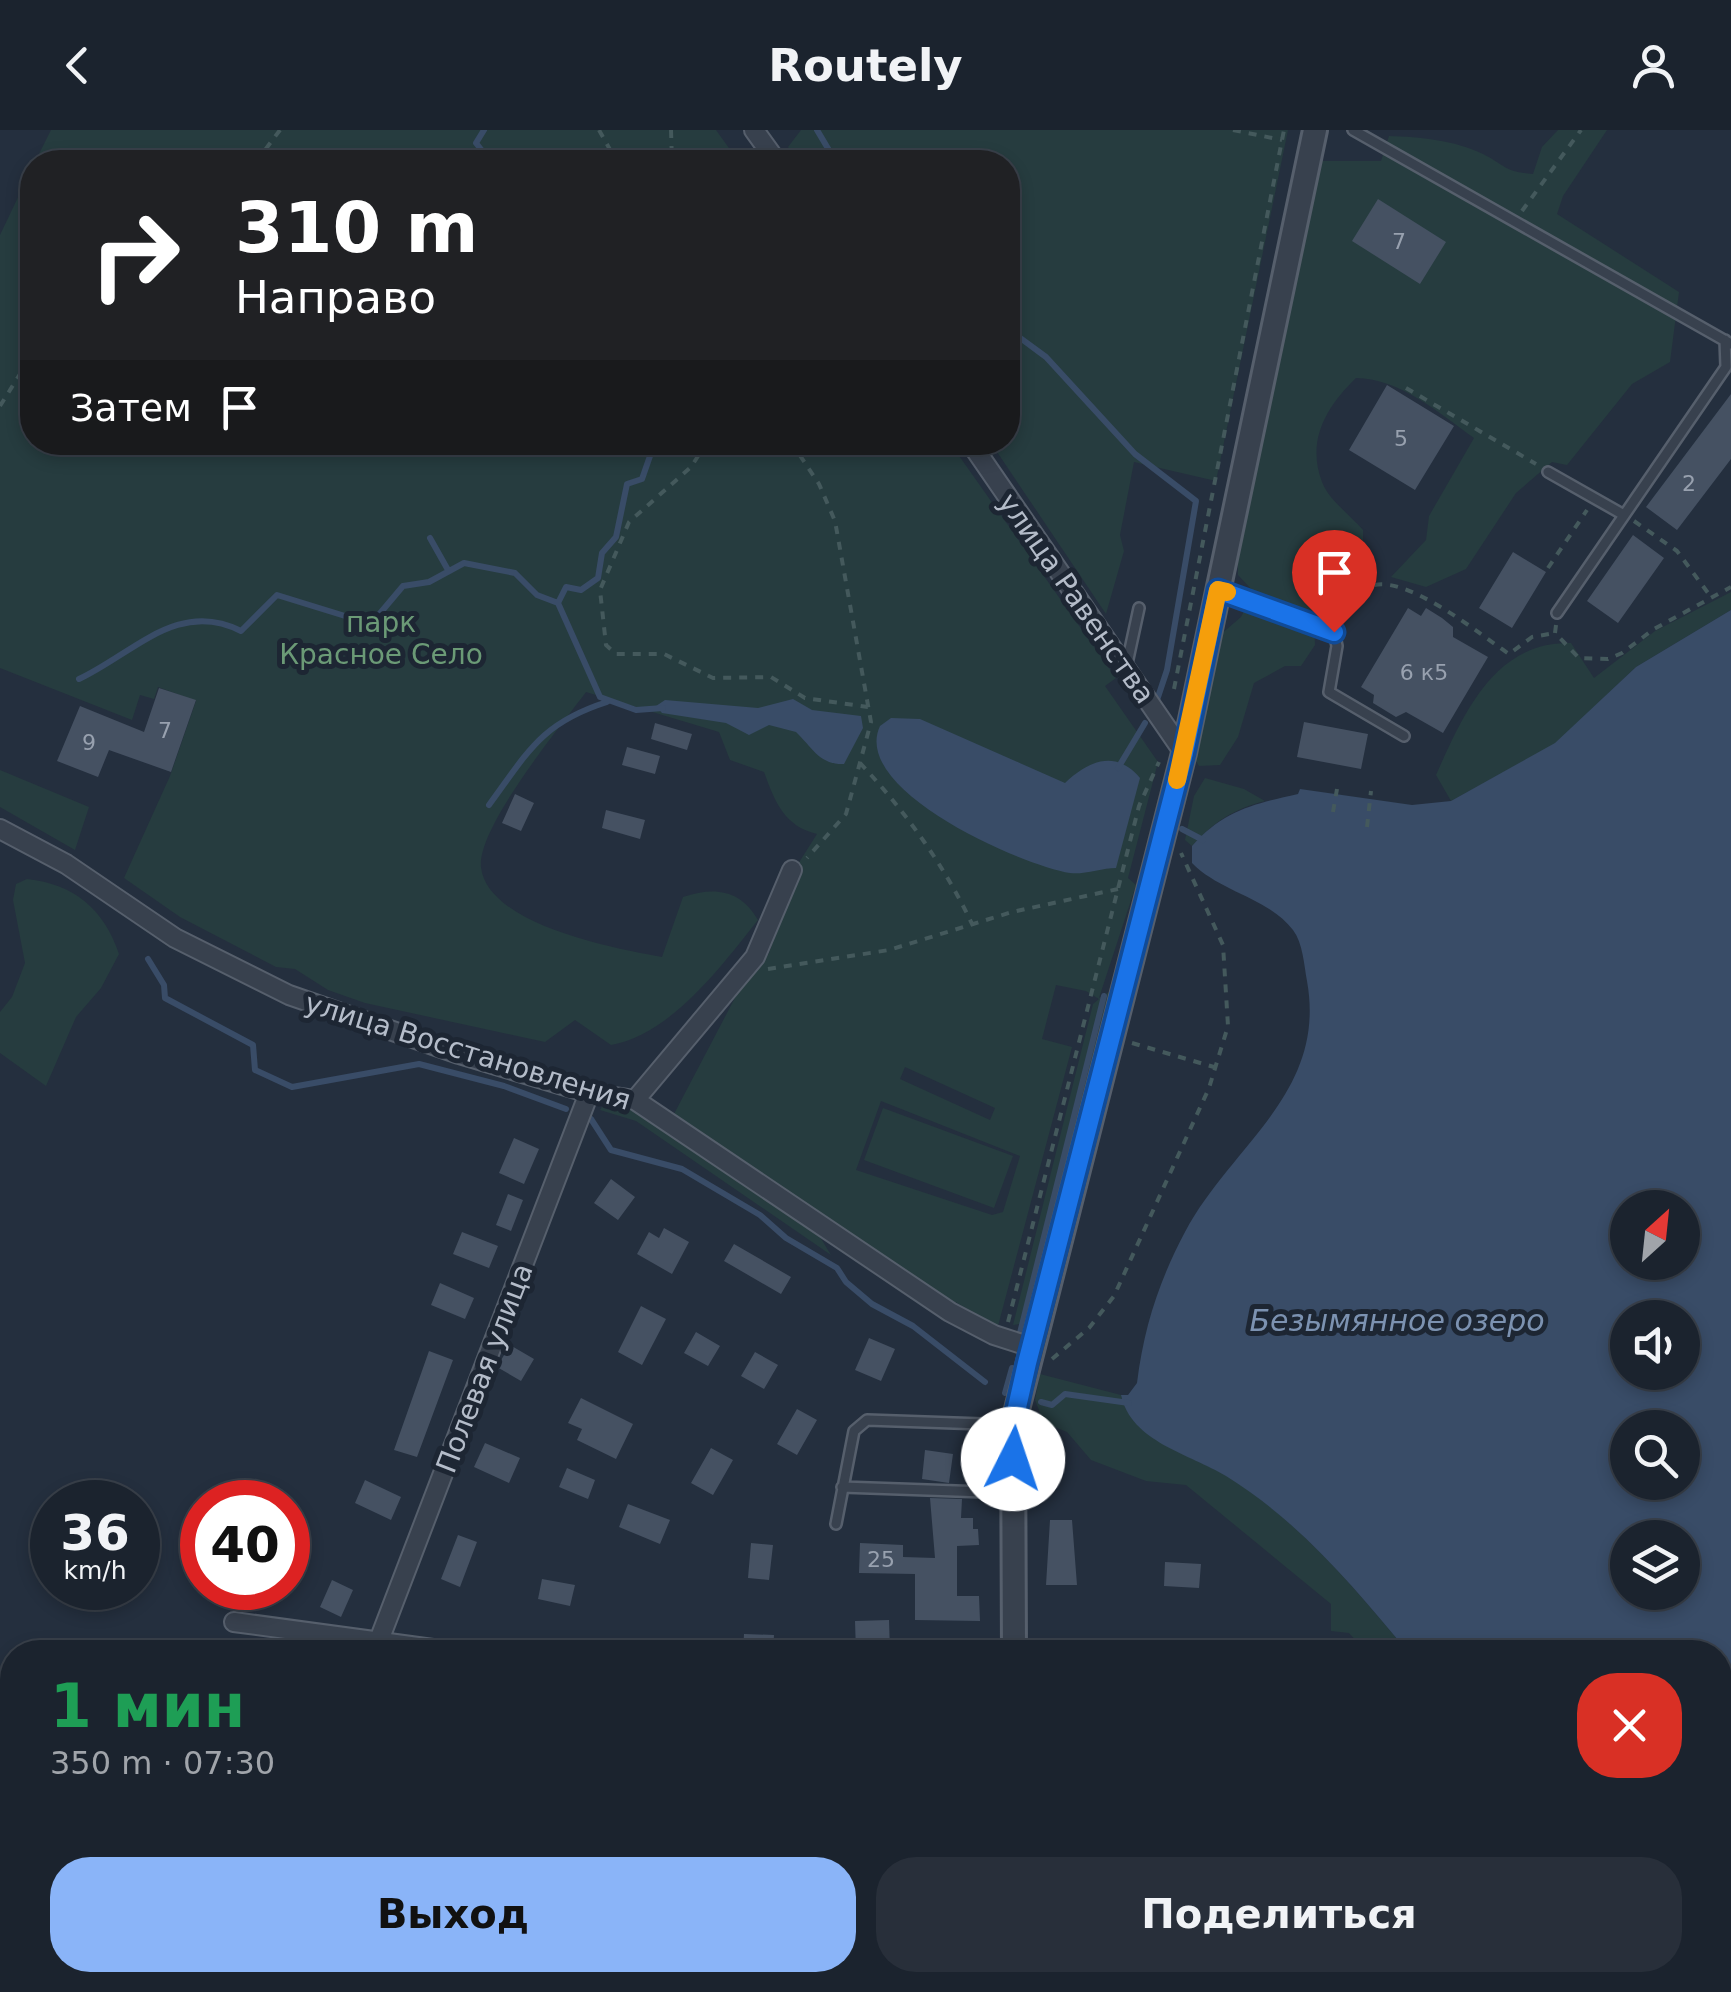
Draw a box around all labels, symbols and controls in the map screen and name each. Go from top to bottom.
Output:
icon: back [50,38,105,93]
icon: person [1626,38,1681,93]
text: Routely [768,39,963,92]
text: 310 m [235,187,478,269]
icon: right [70,190,200,320]
house number: 7 [1392,229,1406,254]
text: Направо [235,271,436,324]
icon: arrive [212,380,267,435]
text: Затем [70,386,192,430]
house number: 5 [1394,426,1408,451]
house number: 2 [1682,471,1696,496]
street label: улица Равенства [992,487,1162,710]
pin [1292,530,1377,633]
icon: arrive [1307,545,1362,600]
park label: парк Красное Село [279,606,483,671]
house number: 6 к5 [1400,660,1448,685]
house number: 7 [158,718,172,743]
house number: 9 [82,730,96,755]
street label: улица Восстановления [301,986,635,1117]
north arrow [1610,1190,1700,1280]
map controls [1610,1190,1700,1610]
street label: Полевая улица [429,1259,540,1478]
button: sound [1610,1300,1700,1390]
water label: Безымянное озеро [1249,1303,1545,1338]
position arrow [961,1407,1065,1511]
button: search [1610,1410,1700,1500]
speed limit sign: 40 [180,1480,310,1610]
text: 36 [60,1504,130,1562]
button: layers [1610,1520,1700,1610]
house number: 25 [867,1547,895,1572]
text: km/h [63,1556,127,1585]
text: 1 мин [50,1671,245,1741]
button: close [1577,1673,1682,1778]
text: 350 m · 07:30 [50,1744,275,1782]
button: Выход [50,1857,856,1972]
button: Поделиться [876,1857,1682,1972]

